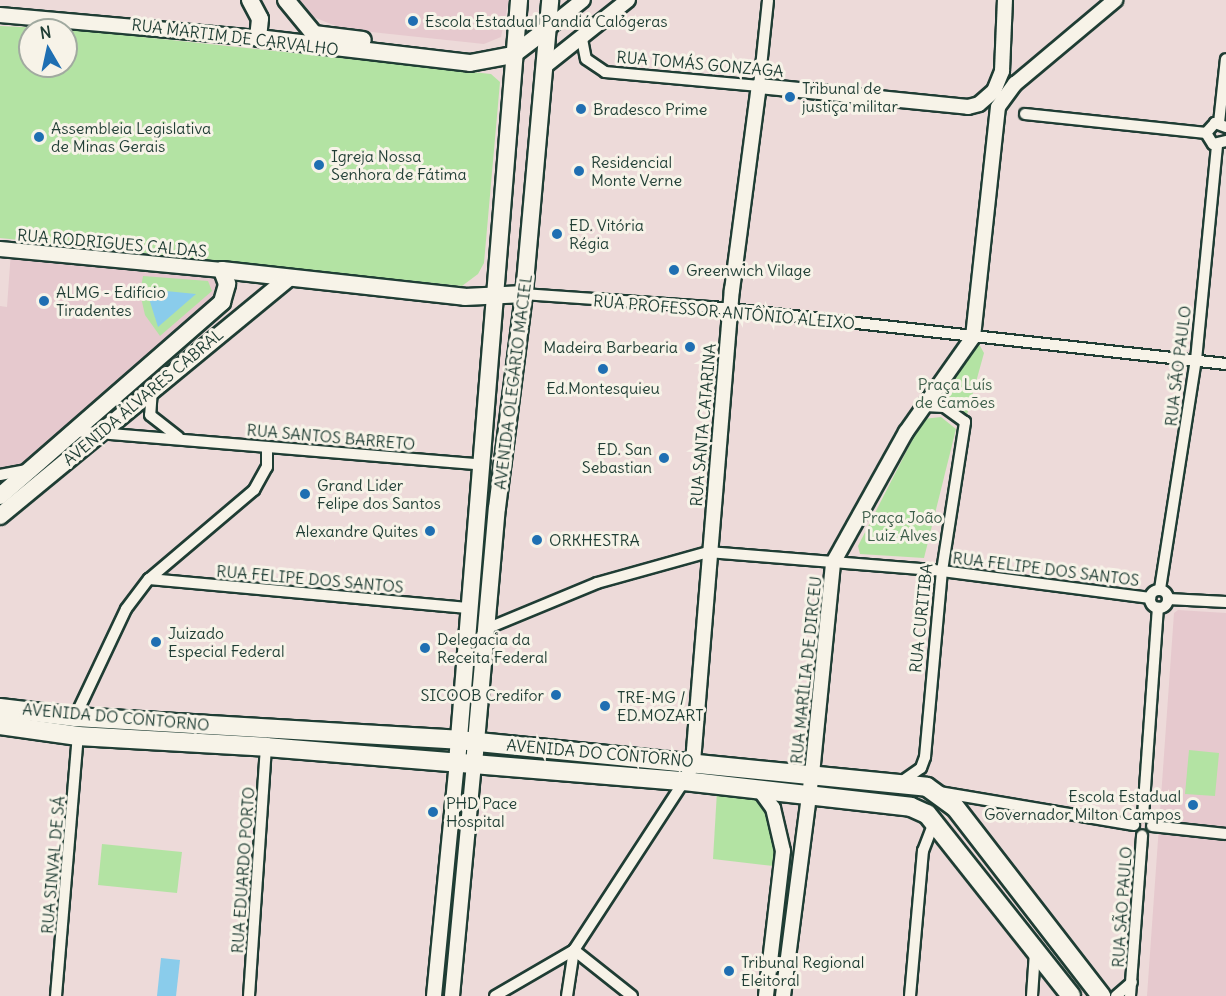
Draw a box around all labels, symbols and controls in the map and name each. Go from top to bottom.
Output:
place label: Escola Estadual Pandiá Calógeras [425,11,668,31]
marker: Escola Estadual Pandiá Calógeras [406,14,420,28]
street label: RUA MARTIM DE CARVALHO [130,15,340,59]
north arrow [18,18,78,78]
text: N [38,21,53,43]
street label: RUA TOMÁS GONZAGA [616,47,784,81]
place label: Tribunal de justiça militar [802,78,898,116]
marker: Tribunal de justiça militar [783,90,797,104]
place label: Bradesco Prime [593,99,707,119]
marker: Bradesco Prime [574,102,588,116]
place label: Assembleia Legislativa de Minas Gerais [51,118,211,156]
marker: Assembleia Legislativa de Minas Gerais [32,130,46,144]
place label: Igreja Nossa Senhora de Fátima [331,146,467,184]
place label: Residencial Monte Verne [591,152,682,190]
marker: Igreja Nossa Senhora de Fátima [312,158,326,172]
marker: Residencial Monte Verne [572,164,586,178]
place label: ED. Vitória Régia [569,215,644,253]
street label: RUA RODRIGUES CALDAS [16,225,208,261]
marker: ED. Vitória Régia [550,227,564,241]
place label: Greenwich Vilage [686,260,811,280]
marker: Greenwich Vilage [667,263,681,277]
street label: AVENIDA OLEGÁRIO MACIEL [490,273,536,491]
place label: ALMG - Edifício Tiradentes [56,282,166,320]
street label: RUA PROFESSOR ANTÔNIO ALEIXO [592,291,856,333]
marker: ALMG - Edifício Tiradentes [37,294,51,308]
street label: RUA SÃO PAULO [1161,305,1195,427]
street label: AVENIDA ÁLVARES CABRAL [59,324,227,470]
place label: Madeira Barbearia [543,337,678,357]
marker: Madeira Barbearia [683,340,697,354]
street label: RUA SANTA CATARINA [686,343,720,507]
marker: Ed.Montesquieu [596,362,610,376]
park label: Praça Luís de Camões [915,374,995,412]
place label: Ed.Montesquieu [546,378,660,398]
street label: RUA SANTOS BARRETO [246,420,416,454]
place label: ED. San Sebastian [582,439,652,477]
marker: ED. San Sebastian [657,451,671,465]
place label: Grand Lider Felipe dos Santos [317,475,441,513]
marker: Grand Lider Felipe dos Santos [298,487,312,501]
park label: Praça João Luiz Alves [861,507,943,545]
place label: Alexandre Quites [295,521,418,541]
marker: Alexandre Quites [423,524,437,538]
place label: ORKHESTRA [549,530,640,550]
marker: ORKHESTRA [530,533,544,547]
street label: RUA FELIPE DOS SANTOS [952,548,1140,590]
street label: RUA FELIPE DOS SANTOS [216,561,404,597]
street label: RUA CURITIBA [906,562,936,674]
street label: RUA MARÍLIA DE DIRCEU [787,575,825,765]
place label: Juizado Especial Federal [168,623,285,661]
place label: Delegacia da Receita Federal [437,629,548,667]
marker: Juizado Especial Federal [149,635,163,649]
marker: Delegacia da Receita Federal [418,641,432,655]
place label: SICOOB Credifor [420,685,544,705]
place label: TRE-MG / ED.MOZART [617,687,704,725]
marker: SICOOB Credifor [549,688,563,702]
street label: AVENIDA DO CONTORNO [22,699,210,735]
marker: TRE-MG / ED.MOZART [598,699,612,713]
street label: AVENIDA DO CONTORNO [506,735,694,771]
street label: RUA EDUARDO PORTO [228,786,258,954]
place label: Escola Estadual Governador Milton Campos [984,786,1181,824]
place label: PHD Pace Hospital [446,793,517,831]
street label: RUA SINVAL DE SÁ [37,795,69,935]
marker: Escola Estadual Governador Milton Campos [1186,798,1200,812]
marker: PHD Pace Hospital [424,803,442,821]
street label: RUA SÃO PAULO [1108,846,1136,968]
place label: Tribunal Regional Eleitoral [741,952,864,990]
marker: Tribunal Regional Eleitoral [722,964,736,978]

